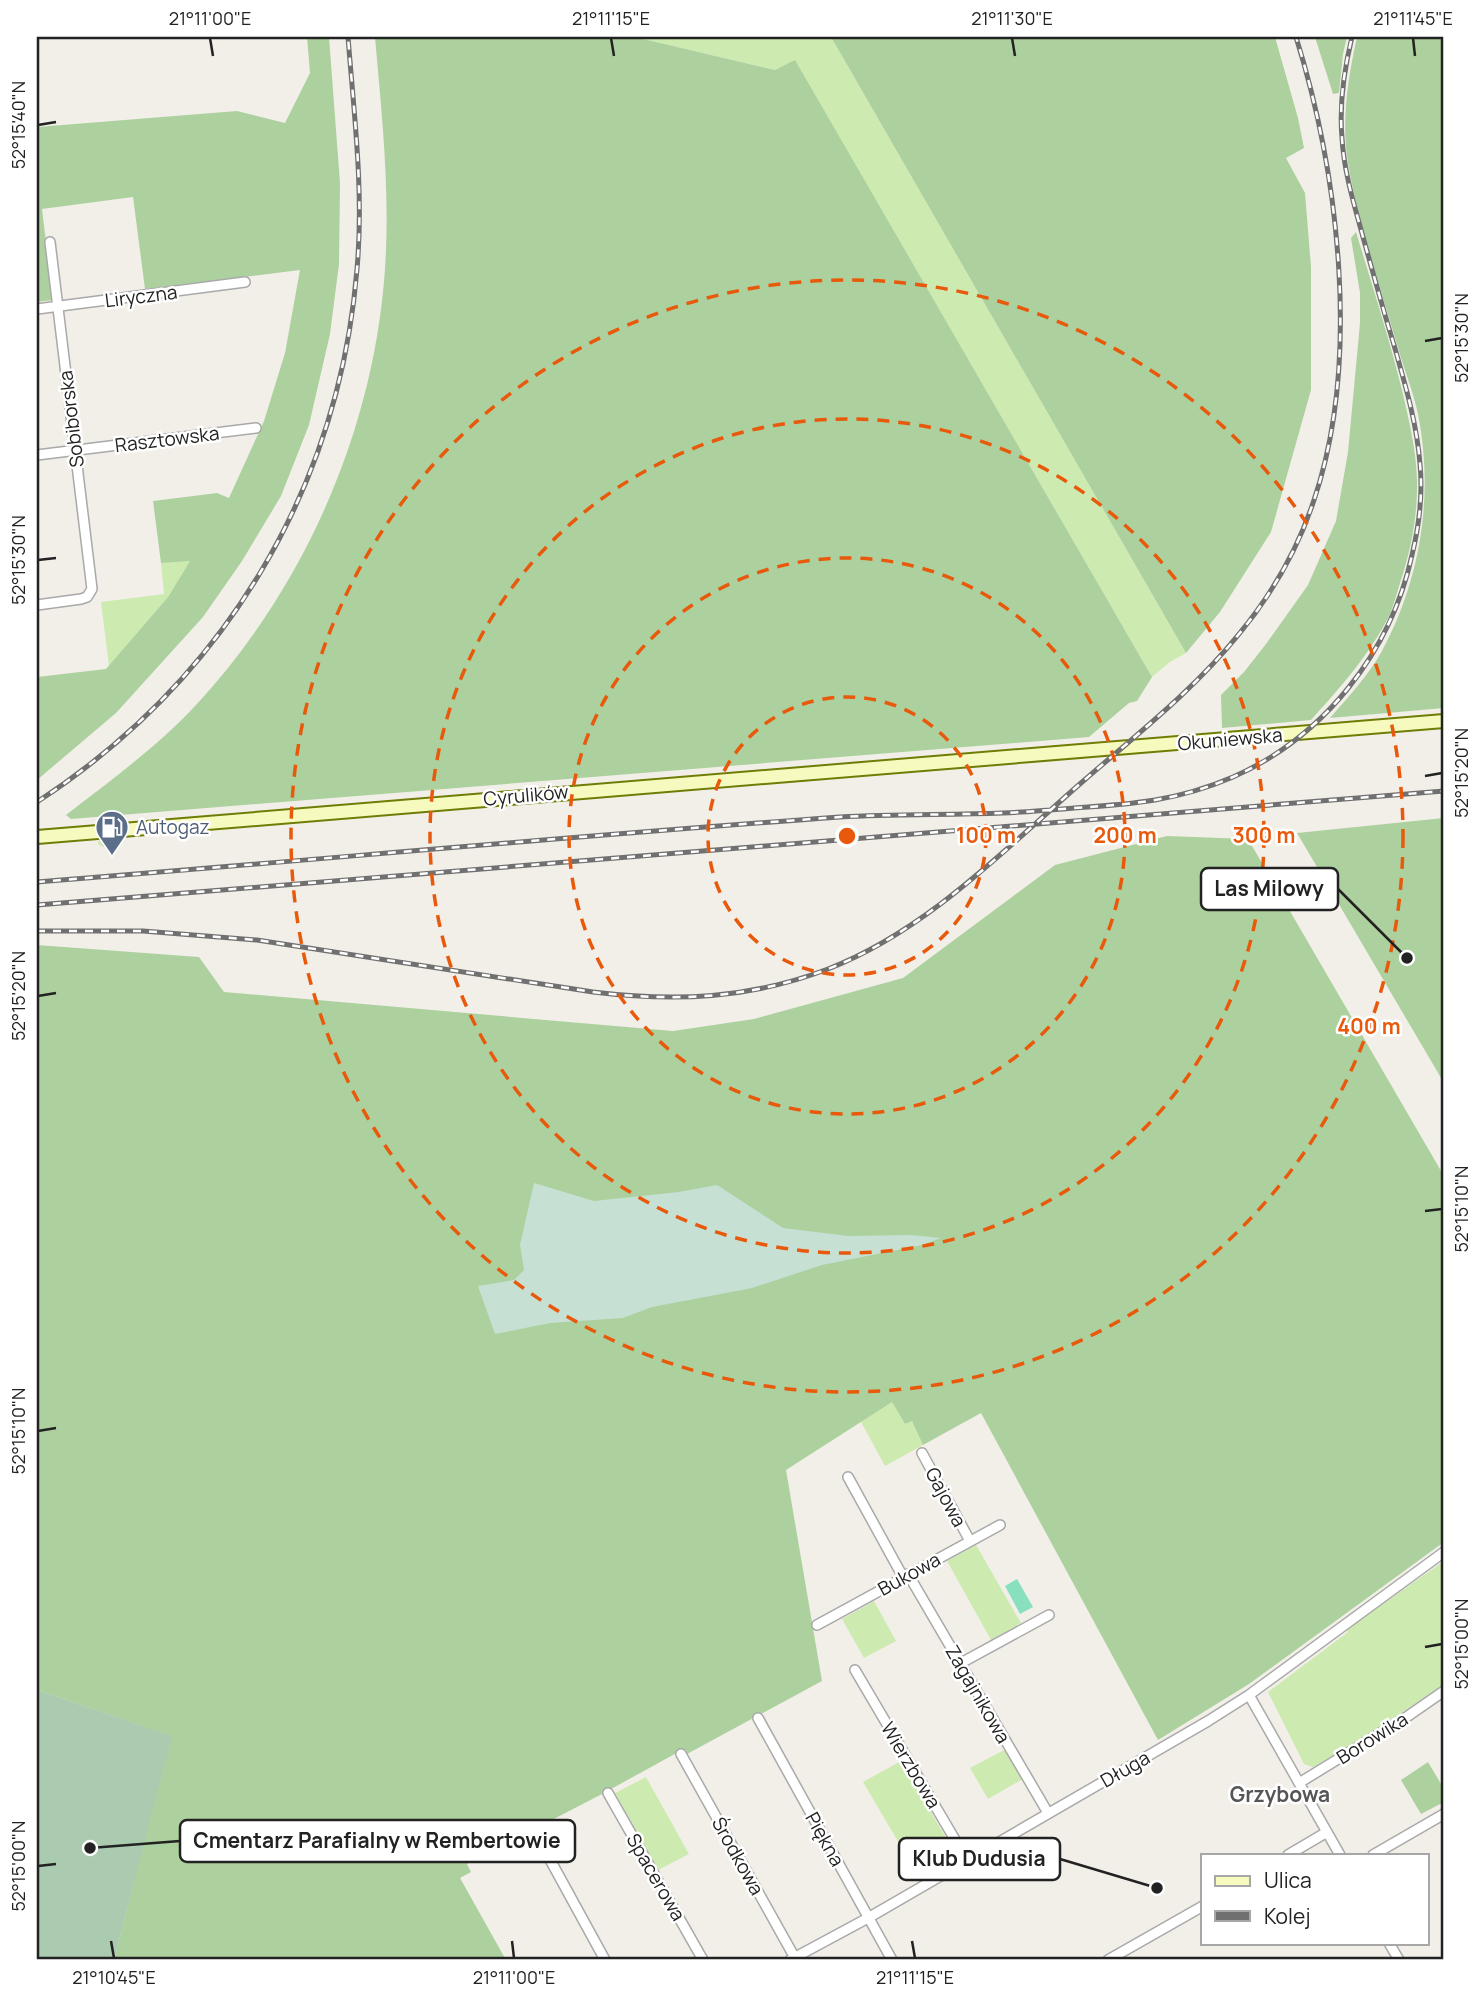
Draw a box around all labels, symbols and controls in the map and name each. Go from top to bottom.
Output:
text: 21°11'00"E [169,6,251,30]
text: 21°11'15"E [572,6,650,30]
text: 21°11'30"E [971,6,1053,30]
text: 21°11'45"E [1373,6,1453,30]
text: 52°15'40"N [6,81,30,169]
street label: Liryczna [103,279,179,313]
text: 52°15'30"N [1449,293,1473,383]
street label: Sobiborska [52,369,90,469]
street label: Rasztowska [113,420,221,458]
text: 52°15'30"N [6,515,30,605]
street label: Okuniewska [1177,721,1283,757]
text: 52°15'20"N [1449,728,1473,818]
street label: Cyrulików [482,778,570,812]
fuel station icon: Autogaz [93,808,131,857]
place label: Autogaz [136,814,210,840]
text: 100 m [956,821,1016,849]
text: 200 m [1093,821,1157,849]
text: 300 m [1233,821,1295,849]
centre of rings [835,824,859,848]
callout: Las Milowy [1201,868,1338,910]
text: Las Milowy [1214,874,1324,902]
text: 52°15'20"N [6,951,30,1041]
text: 400 m [1337,1012,1401,1040]
text: 52°15'10"N [1449,1166,1473,1252]
text: 52°15'10"N [6,1388,30,1474]
street label: Gajowa [919,1463,973,1531]
street label: Bukowa [873,1546,945,1602]
text: 52°15'00"N [1449,1599,1473,1689]
street label: Zagajnikowa [939,1640,1017,1748]
street label: Borowika [1331,1706,1413,1770]
street label: Wierzbowa [875,1717,947,1813]
street label: Długa [1096,1744,1154,1794]
district label: Grzybowa [1230,1780,1330,1808]
street label: Piękna [799,1807,851,1871]
street label: Środkowa [706,1812,770,1900]
callout: Cmentarz Parafialny w Rembertowie [180,1820,575,1862]
text: 52°15'00"N [6,1821,30,1911]
text: Cmentarz Parafialny w Rembertowie [193,1826,561,1854]
street label: Spacerowa [621,1829,691,1925]
callout: Klub Dudusia [899,1838,1060,1880]
text: Klub Dudusia [912,1844,1046,1872]
legend [1201,1854,1428,1944]
text: Ulica [1264,1866,1312,1894]
text: Kolej [1264,1902,1310,1930]
text: 21°10'45"E [72,1965,156,1989]
text: 21°11'00"E [473,1965,555,1989]
text: 21°11'15"E [876,1965,954,1989]

